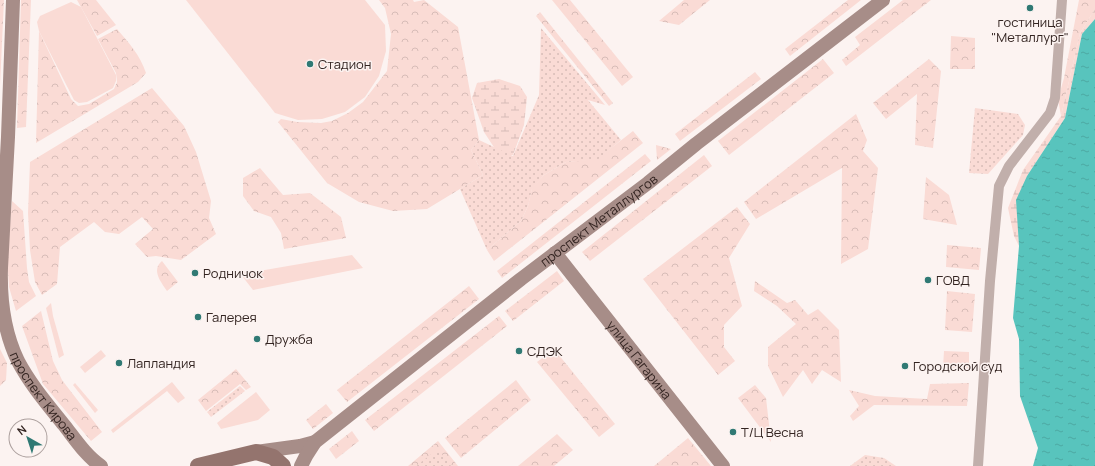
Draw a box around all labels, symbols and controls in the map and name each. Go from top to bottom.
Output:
marker: гостиница "Металлург" [1025,3,1035,13]
place label: гостиница "Металлург" [991,13,1069,46]
place label: Стадион [318,55,371,73]
marker: Стадион [305,59,315,69]
street label: проспект Металлургов [536,170,661,270]
place label: Родничок [203,264,263,282]
marker: Родничок [190,268,200,278]
place label: ГОВД [936,271,970,289]
marker: ГОВД [923,275,933,285]
place label: Галерея [206,308,257,326]
marker: Галерея [193,312,203,322]
street label: улица Гагарина [603,317,676,403]
place label: Дружба [265,330,313,348]
marker: Дружба [252,334,262,344]
place label: СДЭК [527,342,563,360]
marker: СДЭК [514,346,524,356]
street label: проспект Кирова [6,349,81,444]
place label: Лапландия [127,354,195,372]
place label: Городской суд [913,357,1002,375]
marker: Лапландия [114,358,124,368]
marker: Городской суд [900,361,910,371]
north arrow [8,418,48,458]
text: N [14,421,29,438]
place label: Т/Ц Весна [741,423,803,441]
marker: Т/Ц Весна [728,427,738,437]

